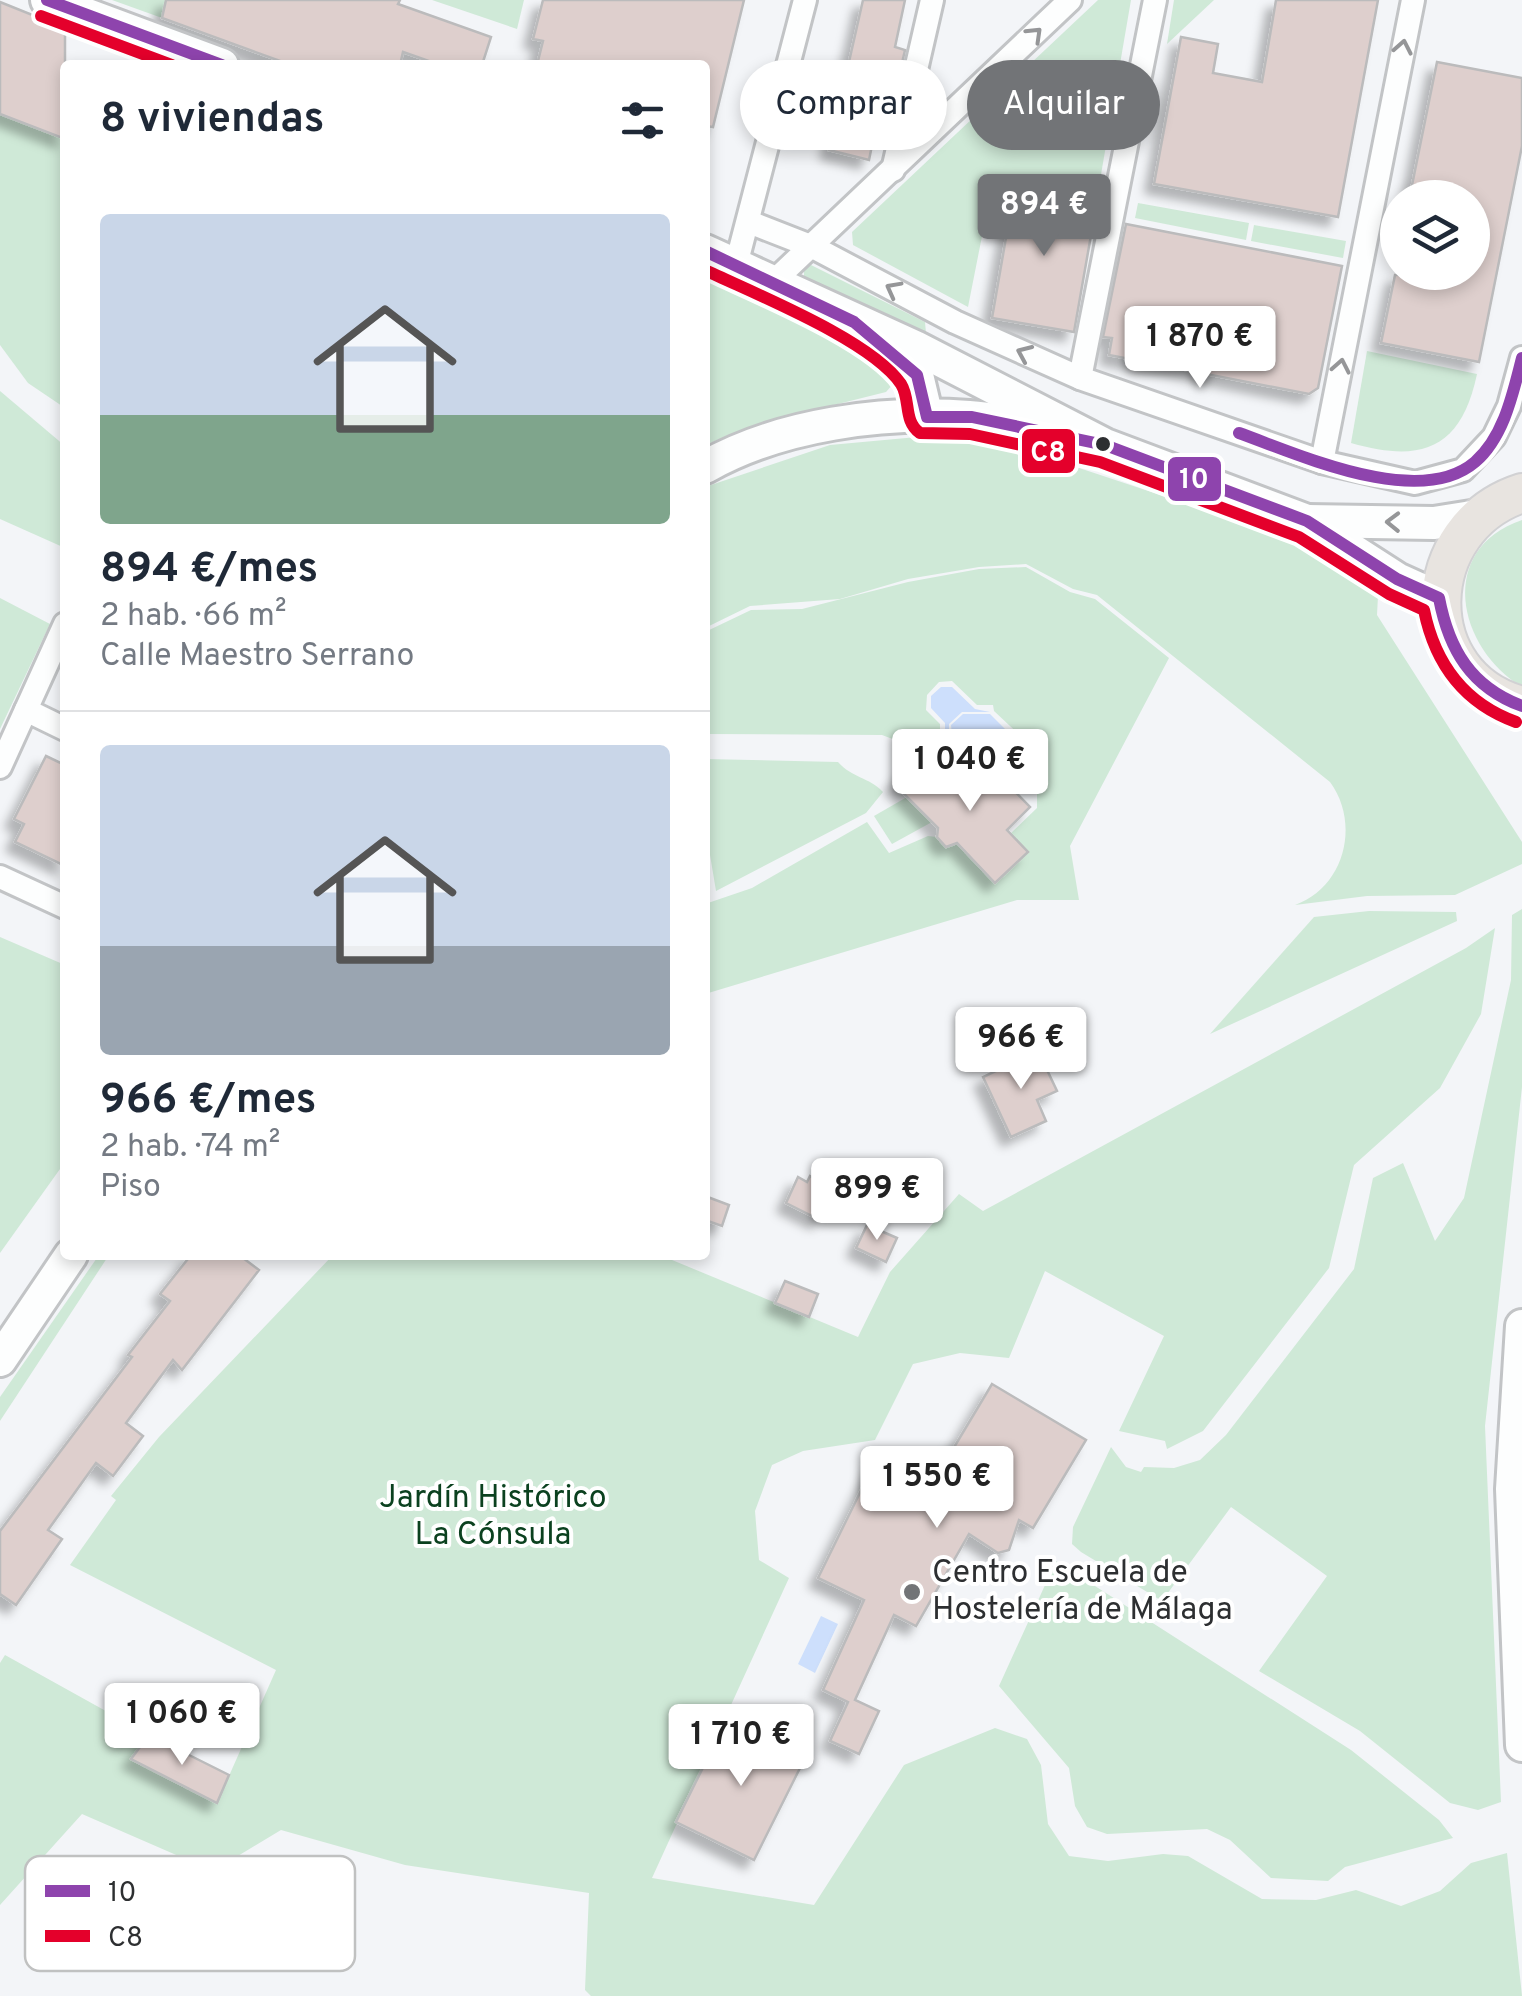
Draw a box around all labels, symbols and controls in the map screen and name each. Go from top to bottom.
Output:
one-way arrow [1023,28,1041,46]
one-way arrow [1391,39,1412,56]
chip: Comprar [740,60,947,150]
chip: Alquilar [967,60,1160,150]
icon: filters [615,93,670,148]
text: 8 viviendas [100,94,324,147]
pin: 894 € [974,174,1114,259]
map controls [1380,180,1490,290]
button: layers [1380,180,1490,290]
text: 894 € [1000,186,1088,226]
icon: home [295,279,475,459]
one-way arrow [886,282,904,302]
pin: 1 870 € [1108,306,1292,391]
text: 1 870 € [1147,318,1253,358]
one-way arrow [1016,345,1034,365]
one-way arrow [1330,358,1351,374]
line badge: C8 [1020,427,1077,475]
unlabelled marker [1093,434,1113,454]
text: C8 [1030,436,1066,472]
line badge: 10 [1166,455,1223,503]
text: 10 [1179,463,1209,499]
one-way arrow [1384,512,1400,533]
text: 894 €/mes [100,544,318,597]
text: 2 hab. · 66 m² [100,597,287,637]
text: Calle Maestro Serrano [100,637,414,677]
pin: 1 040 € [878,729,1062,814]
text: 1 040 € [914,741,1026,781]
icon: home [295,810,475,990]
pin: 966 € [951,1007,1091,1092]
text: 966 € [977,1019,1065,1059]
text: 966 €/mes [100,1075,316,1128]
text: 2 hab. · 74 m² [100,1128,280,1168]
pin: 899 € [807,1158,947,1243]
text: Piso [100,1168,161,1208]
text: 899 € [833,1170,921,1210]
pin: 1 550 € [845,1446,1029,1531]
text: 1 550 € [882,1458,992,1498]
park label: Jardín Histórico La Cónsula [379,1479,607,1556]
place label: Centro Escuela de Hostelería de Málaga [932,1554,1233,1631]
marker: Centro Escuela de Hostelería de Málaga [901,1581,923,1603]
pin: 1 060 € [90,1683,274,1768]
text: 1 060 € [127,1695,237,1735]
pin: 1 710 € [649,1704,833,1789]
text: 1 710 € [691,1716,791,1756]
legend [25,1856,355,1971]
text: 10 [108,1876,136,1912]
text: C8 [108,1921,143,1957]

